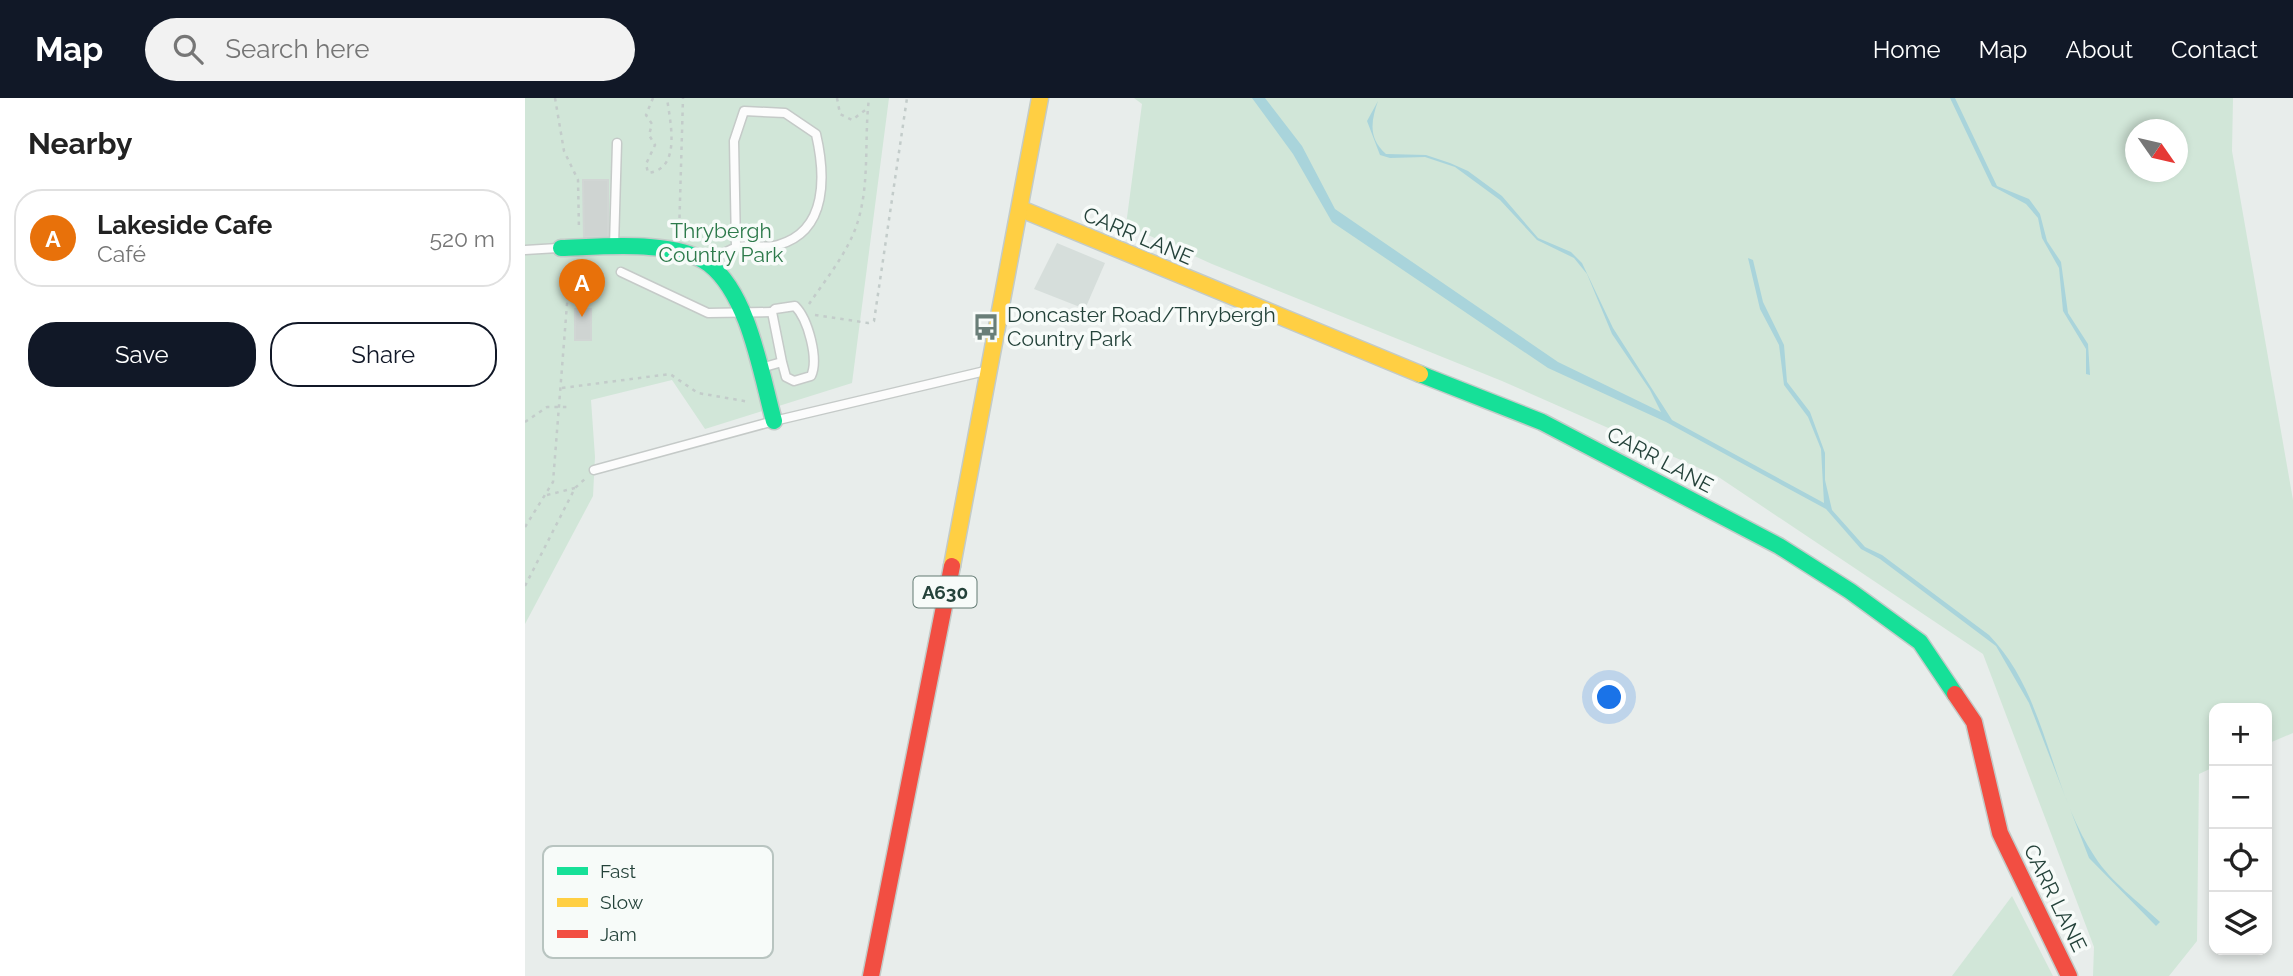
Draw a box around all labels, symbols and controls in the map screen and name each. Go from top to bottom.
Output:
search box [145,18,635,81]
text: Map [35,30,103,69]
icon: search [169,30,207,68]
text: Search here [225,34,370,64]
text: Home [1873,35,1941,64]
text: Map [1979,35,2027,64]
text: About [2065,35,2133,64]
text: Contact [2171,35,2258,64]
north arrow [2125,119,2188,182]
text: Nearby [28,126,132,161]
street label: CARR LANE [1080,201,1197,270]
text: Lakeside Cafe [97,210,272,240]
park label: Thrybergh Country Park [659,218,783,267]
text: A [45,225,61,252]
text: 520 m [429,225,495,252]
text: Café [97,240,146,267]
pin: A [559,259,605,317]
place label: Doncaster Road/Thrybergh Country Park [1007,302,1276,351]
bus stop icon: Doncaster Road/Thrybergh Country Park [971,312,1001,342]
button: Save [28,322,256,387]
button: Share [270,322,497,387]
street label: CARR LANE [1603,421,1718,498]
road number: A630 [913,576,977,607]
your location [1592,680,1626,714]
map controls [2209,703,2272,955]
button: + [2209,703,2272,766]
button: − [2209,766,2272,829]
button: locate [2209,829,2272,892]
street label: CARR LANE [2019,840,2092,956]
legend [543,846,773,958]
text: Fast [600,860,636,882]
text: Slow [600,891,644,913]
button: layers [2209,892,2272,955]
text: Jam [600,923,637,945]

